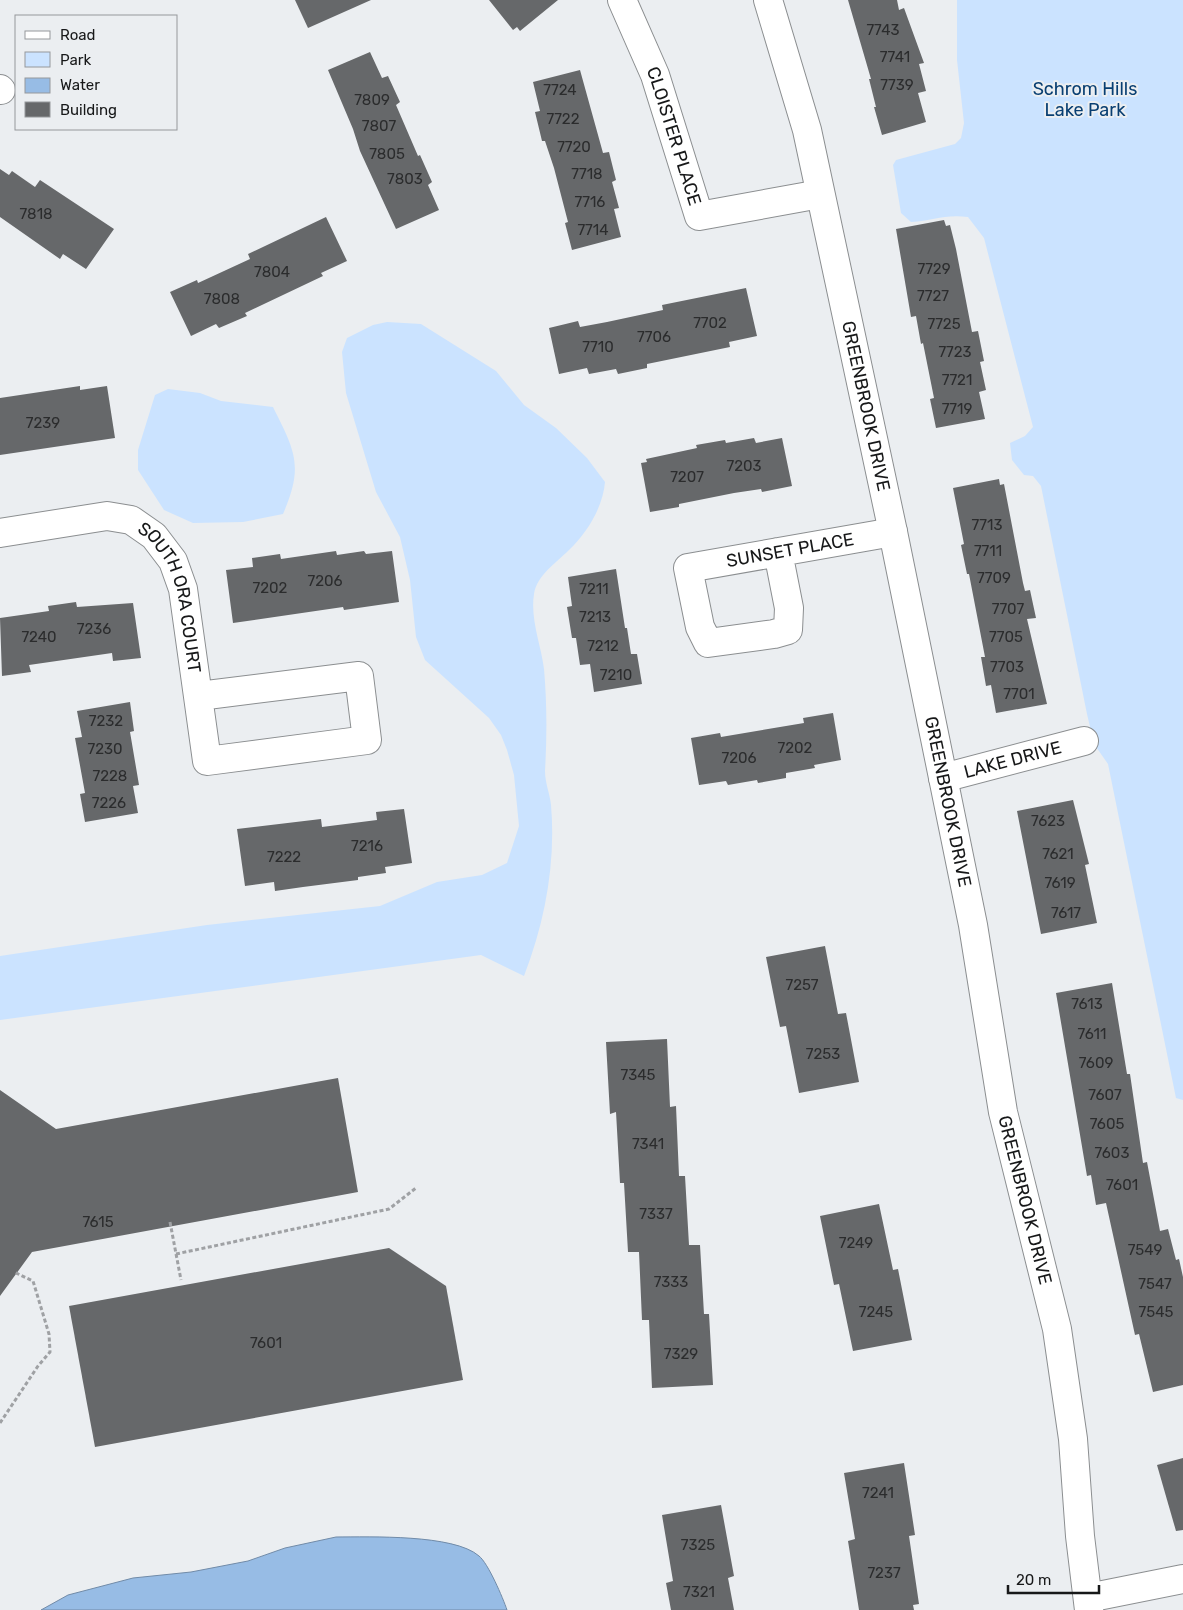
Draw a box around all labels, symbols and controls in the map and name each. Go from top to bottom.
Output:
legend [15,15,178,130]
house number: 7743 [866,21,900,39]
text: Road [60,26,96,44]
house number: 7741 [880,48,910,66]
text: Park [60,51,91,69]
street label: CLOISTER PLACE [642,63,706,208]
text: Water [60,76,100,94]
house number: 7739 [880,76,914,94]
park label: Schrom Hills Lake Park [1033,78,1137,121]
house number: 7724 [543,81,577,99]
house number: 7809 [354,91,390,109]
text: Building [60,101,117,119]
house number: 7722 [546,110,580,128]
house number: 7807 [362,117,397,135]
house number: 7720 [557,138,591,156]
house number: 7805 [369,145,405,163]
house number: 7718 [571,165,603,183]
house number: 7803 [387,170,423,188]
house number: 7716 [575,193,605,211]
house number: 7818 [19,205,53,223]
house number: 7714 [577,221,609,239]
house number: 7729 [917,260,951,278]
house number: 7804 [254,263,290,281]
house number: 7727 [917,287,949,305]
house number: 7808 [204,290,240,308]
house number: 7702 [693,314,727,332]
house number: 7725 [927,315,961,333]
street label: GREENBROOK DRIVE [837,319,895,493]
house number: 7706 [637,328,671,346]
house number: 7710 [582,338,614,356]
house number: 7723 [938,343,972,361]
house number: 7721 [942,371,972,389]
house number: 7719 [942,400,972,418]
house number: 7239 [26,414,60,432]
house number: 7203 [726,457,762,475]
house number: 7207 [670,468,704,486]
house number: 7713 [972,516,1002,534]
street label: SOUTH ORA COURT [134,517,206,674]
street label: SUNSET PLACE [724,528,856,572]
house number: 7711 [974,542,1002,560]
house number: 7709 [977,569,1011,587]
house number: 7206 [307,572,343,590]
house number: 7202 [253,579,288,597]
house number: 7211 [579,580,609,598]
house number: 7707 [992,600,1025,618]
house number: 7213 [579,608,611,626]
house number: 7236 [77,620,111,638]
house number: 7240 [21,628,57,646]
house number: 7705 [989,628,1023,646]
house number: 7212 [587,637,619,655]
house number: 7703 [990,658,1024,676]
house number: 7210 [600,666,632,684]
house number: 7701 [1003,685,1035,703]
house number: 7232 [89,712,123,730]
street label: GREENBROOK DRIVE [920,714,976,889]
street label: LAKE DRIVE [961,736,1064,783]
house number: 7202 [778,739,813,757]
house number: 7230 [87,740,123,758]
house number: 7206 [721,749,757,767]
house number: 7228 [93,767,127,785]
house number: 7226 [92,794,126,812]
house number: 7623 [1031,812,1065,830]
house number: 7216 [351,837,383,855]
house number: 7621 [1042,845,1074,863]
house number: 7222 [267,848,301,866]
house number: 7619 [1044,874,1076,892]
house number: 7617 [1051,904,1081,922]
house number: 7257 [785,976,819,994]
house number: 7613 [1071,995,1103,1013]
house number: 7611 [1078,1025,1106,1043]
house number: 7253 [806,1045,840,1063]
house number: 7609 [1079,1054,1113,1072]
house number: 7345 [621,1066,656,1084]
house number: 7607 [1088,1086,1122,1104]
street label: GREENBROOK DRIVE [993,1113,1057,1287]
house number: 7605 [1090,1115,1124,1133]
house number: 7341 [632,1135,664,1153]
house number: 7603 [1095,1144,1129,1162]
house number: 7601 [1106,1176,1138,1194]
house number: 7337 [639,1205,673,1223]
house number: 7615 [82,1213,114,1231]
house number: 7249 [839,1234,873,1252]
house number: 7549 [1128,1241,1162,1259]
house number: 7333 [654,1273,688,1291]
house number: 7547 [1138,1275,1172,1293]
house number: 7245 [859,1303,893,1321]
house number: 7545 [1139,1303,1173,1321]
house number: 7601 [250,1334,282,1352]
house number: 7329 [664,1345,698,1363]
house number: 7241 [862,1484,894,1502]
house number: 7325 [681,1536,715,1554]
scale bar [1008,1562,1099,1594]
house number: 7237 [867,1564,901,1582]
text: 20 m [1016,1571,1051,1589]
house number: 7321 [683,1583,715,1601]

